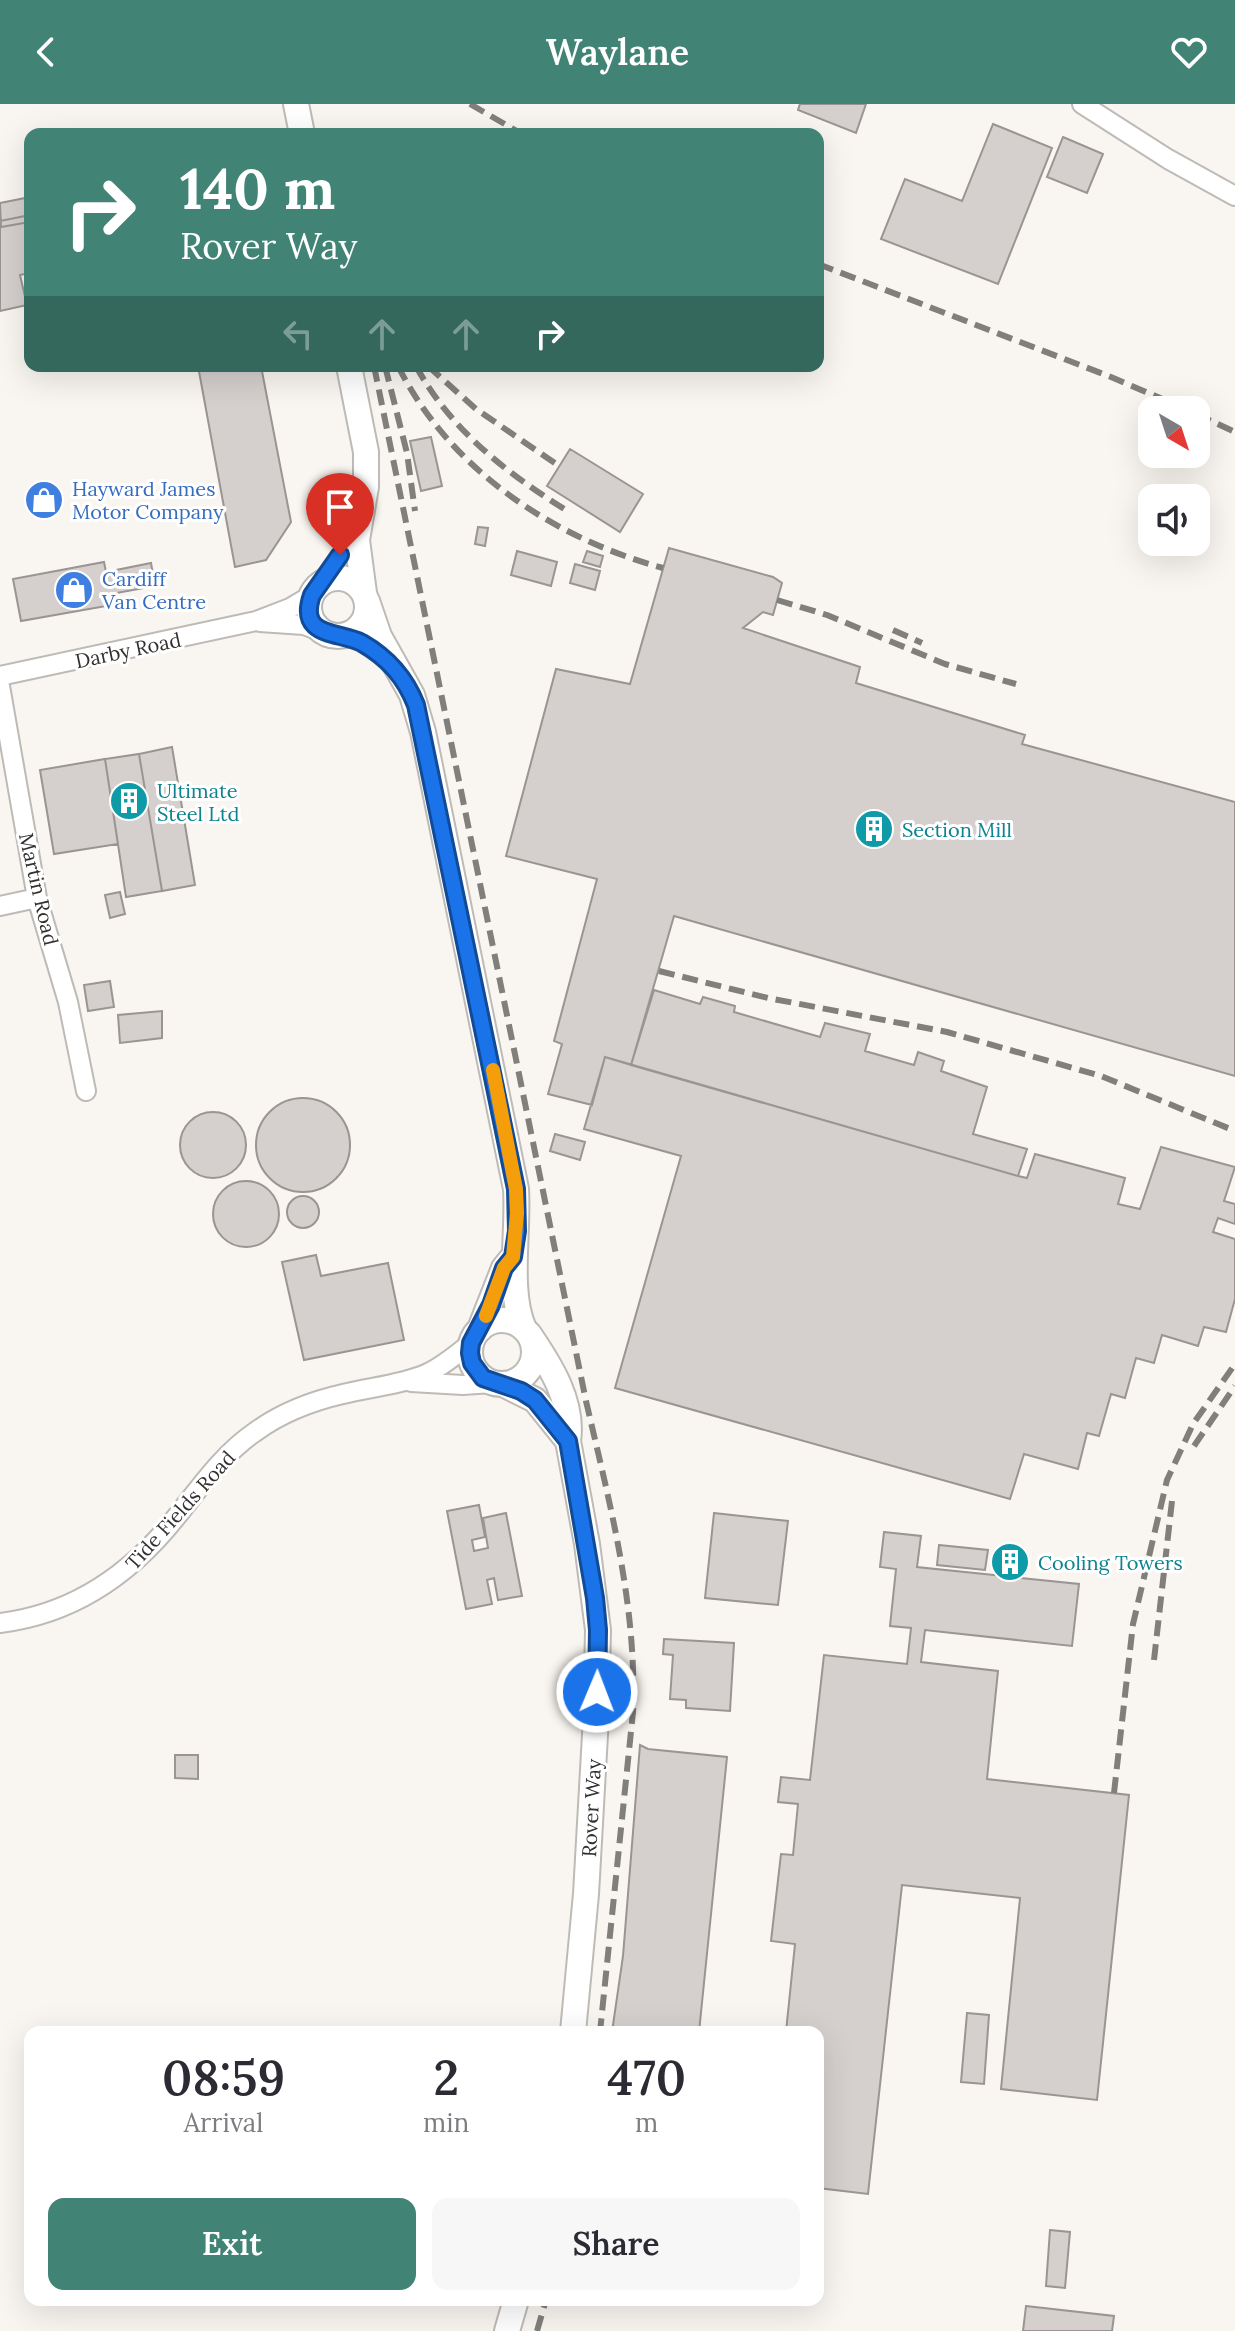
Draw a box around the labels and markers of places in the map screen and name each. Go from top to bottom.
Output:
pin [306,473,374,555]
place label: Hayward James Motor Company [72,476,224,524]
shop icon: Hayward James Motor Company [23,479,65,521]
place label: Cardiff Van Centre [101,566,206,614]
shop icon: Cardiff Van Centre [53,569,95,611]
place label: Ultimate Steel Ltd [157,778,240,826]
building icon: Ultimate Steel Ltd [108,780,150,822]
building icon: Section Mill [853,808,895,850]
place label: Section Mill [902,817,1012,842]
building icon: Cooling Towers [989,1541,1031,1583]
place label: Cooling Towers [1038,1550,1183,1575]

